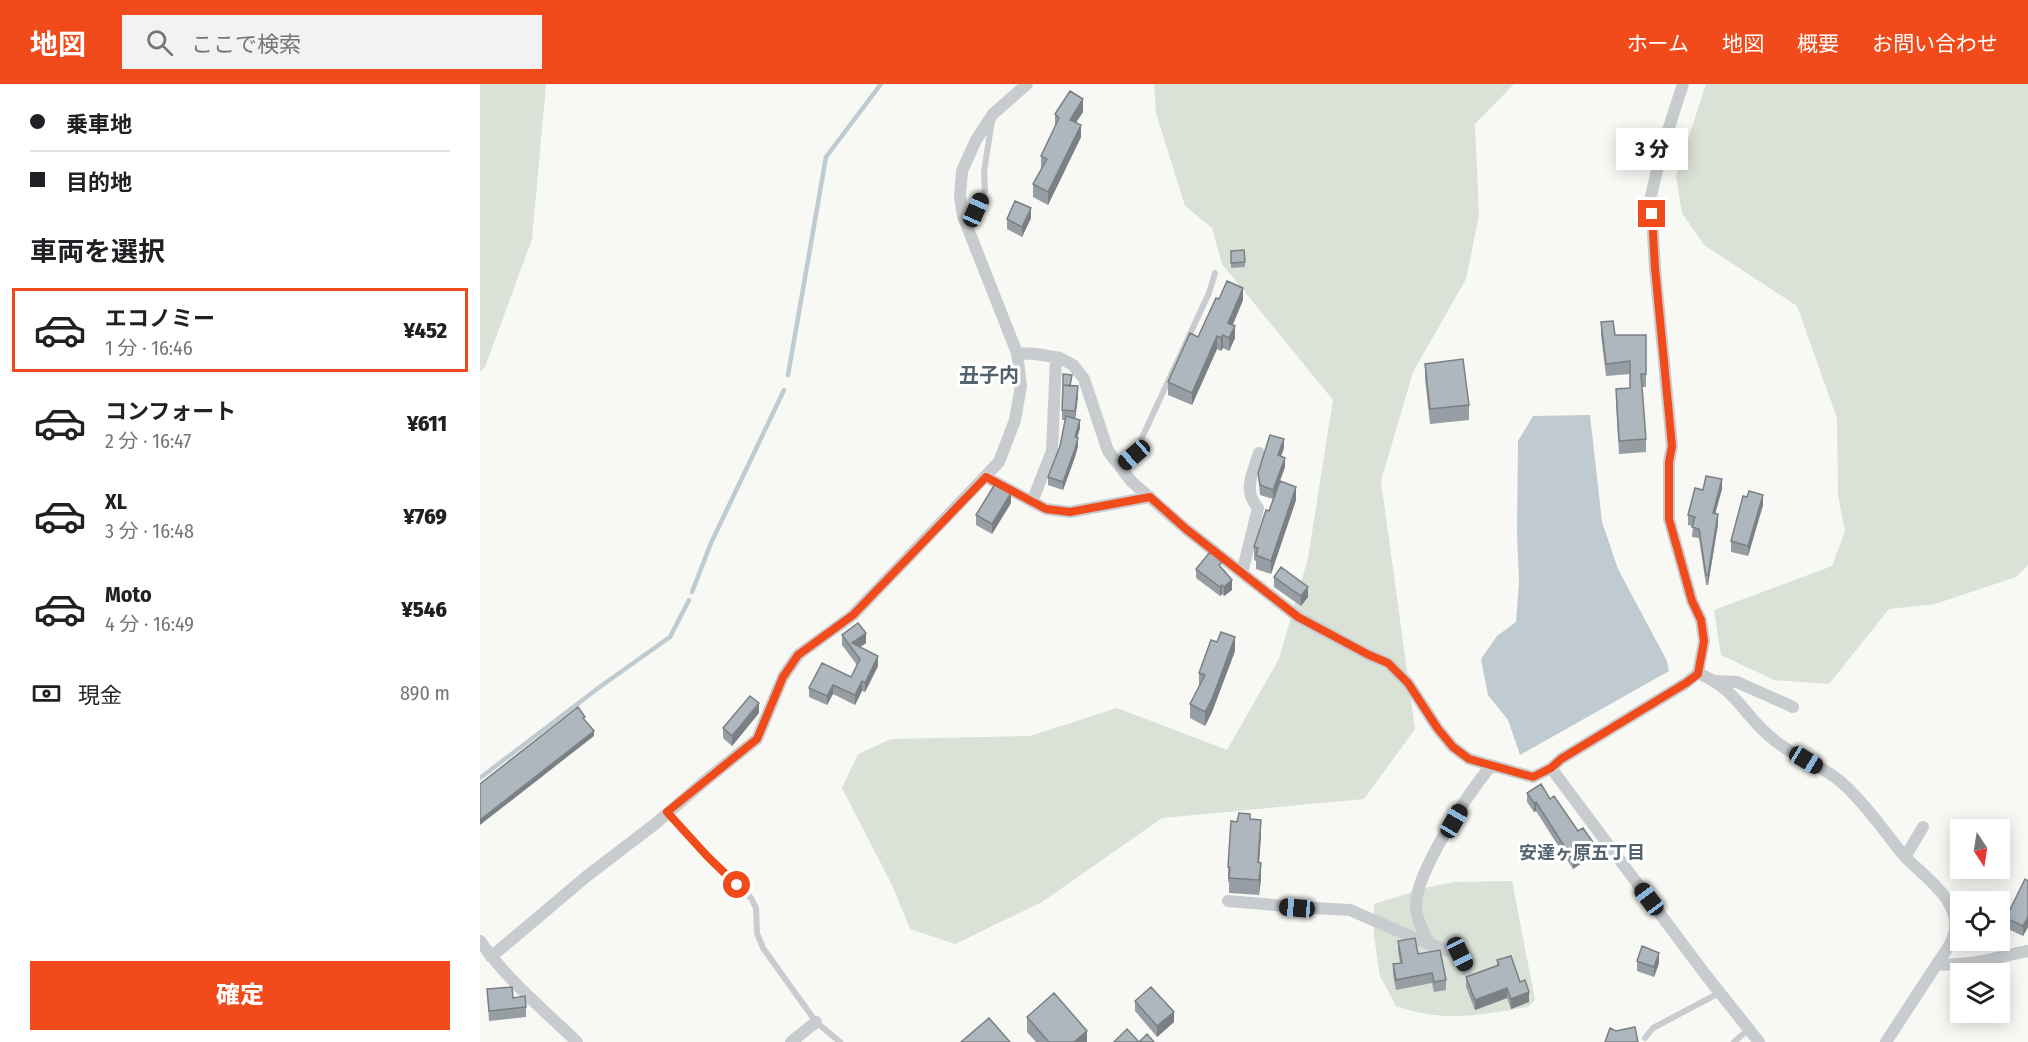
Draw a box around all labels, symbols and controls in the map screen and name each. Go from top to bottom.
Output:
search box [122,15,542,69]
icon: search [143,26,176,59]
text: 地図 [30,28,86,61]
text: ここで検索 [191,31,301,58]
text: ホーム [1627,31,1689,57]
text: 地図 [1722,31,1764,57]
text: 概要 [1797,31,1839,57]
text: お問い合わせ [1872,31,1998,57]
text: 乗車地 [66,111,132,138]
callout: 3 分 [1616,127,1688,169]
text: 3 分 [1635,137,1669,161]
text: 目的地 [66,169,132,196]
car [960,190,992,230]
route end [1638,200,1665,227]
text: 車両を選択 [30,236,165,268]
icon: car [33,303,87,357]
text: エコノミー [105,305,215,332]
text: ¥452 [403,317,447,344]
text: 1 分 · 16:46 [105,336,193,360]
district label: 丑子内 [959,363,1019,387]
icon: car [33,396,87,450]
text: コンフォート [105,398,236,425]
text: ¥611 [407,410,447,437]
text: 2 分 · 16:47 [105,429,191,453]
car [1115,436,1153,474]
text: XL [105,488,127,515]
icon: car [33,489,87,543]
text: ¥769 [403,503,447,530]
text: 3 分 · 16:48 [105,519,194,543]
text: Moto [105,581,152,608]
icon: car [33,582,87,636]
text: ¥546 [401,596,447,623]
text: 4 分 · 16:49 [105,612,194,636]
icon: cash [30,677,63,710]
text: 890 m [400,681,450,705]
text: 現金 [78,682,122,709]
car [1786,743,1826,777]
car [1437,801,1471,841]
north arrow [1950,819,2010,879]
map controls [1950,819,2010,1023]
district label: 安達ヶ原五丁目 [1519,842,1645,864]
route start [723,871,750,898]
car [1631,879,1667,919]
button: locate [1950,891,2010,951]
car [1278,897,1316,919]
car [1444,934,1476,974]
button: 確定 [30,961,450,1030]
button: layers [1950,963,2010,1023]

